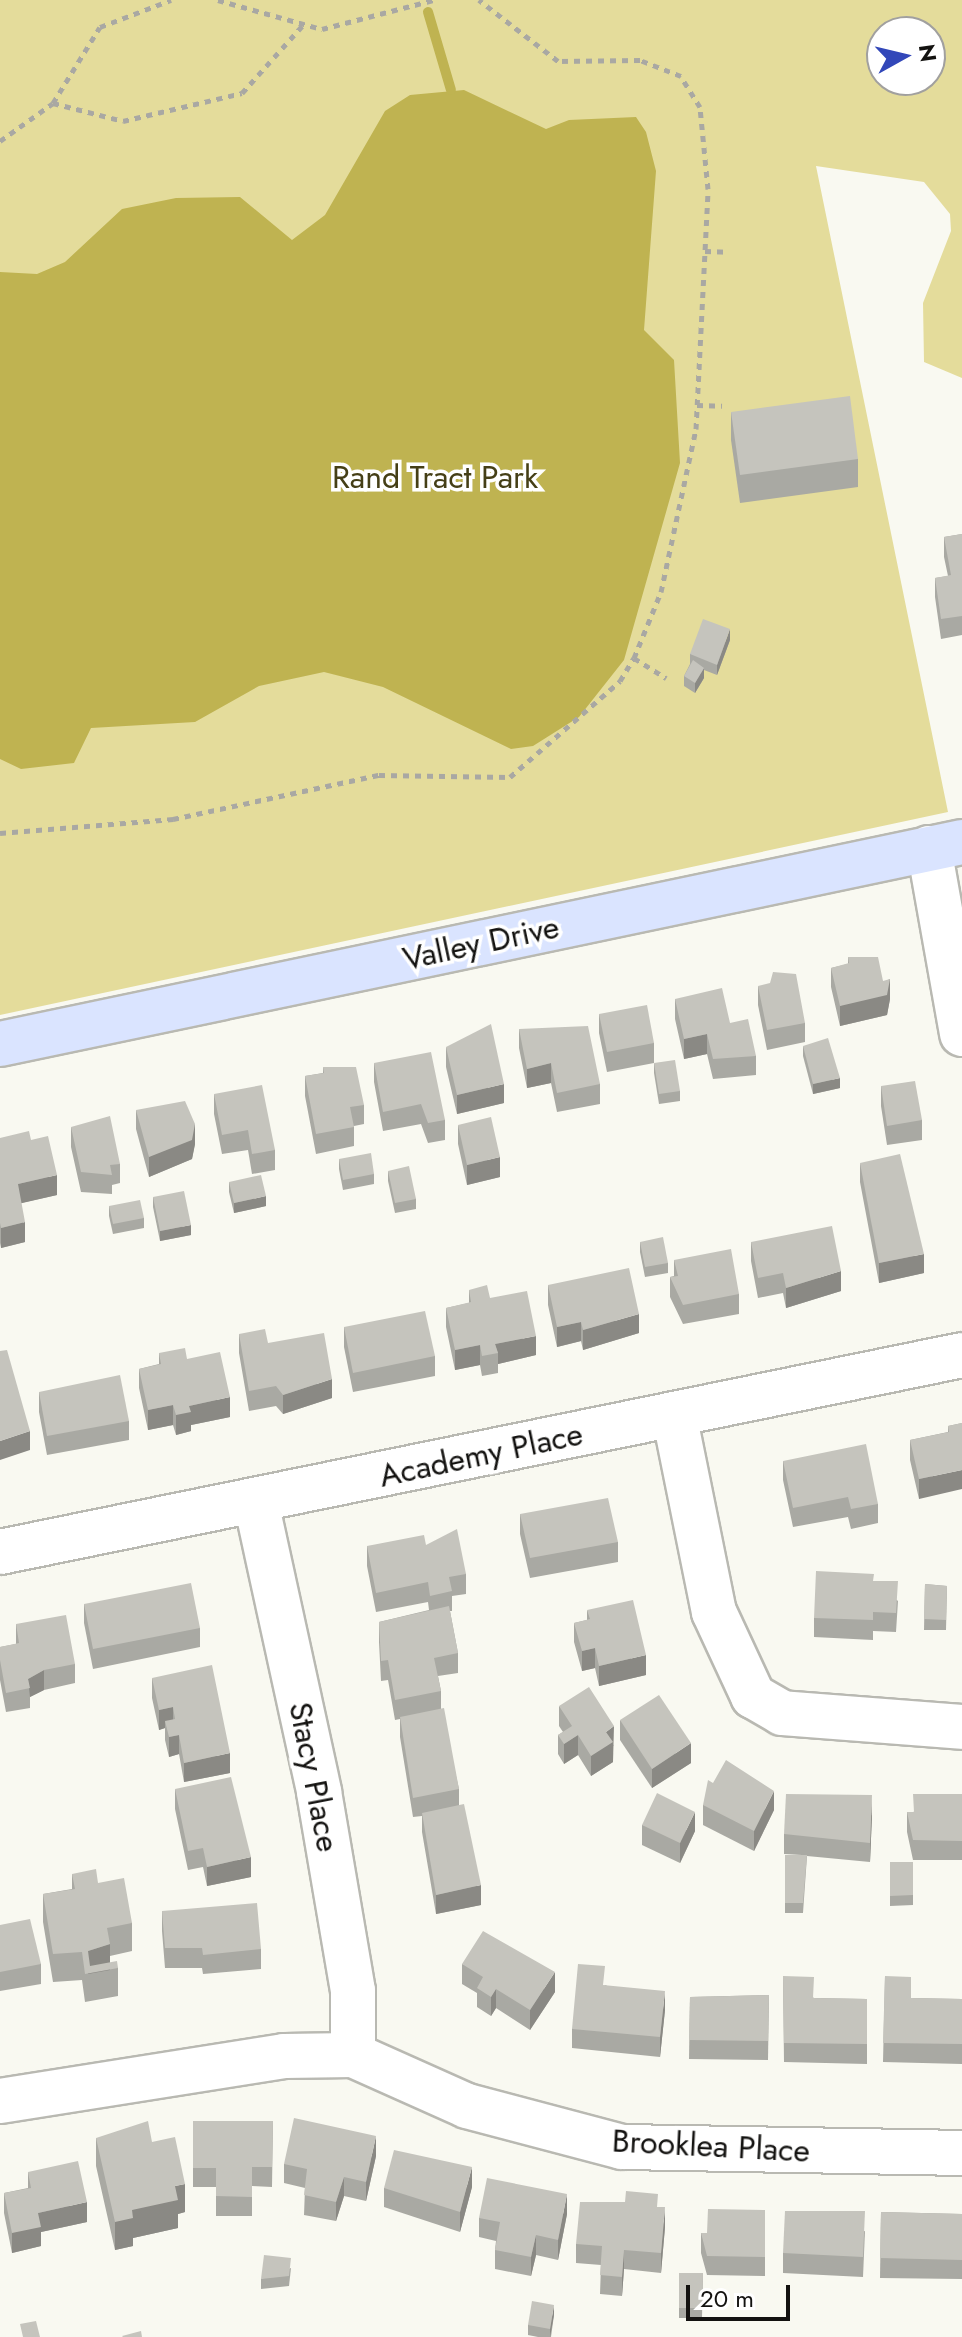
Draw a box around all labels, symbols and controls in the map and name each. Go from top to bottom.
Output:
north arrow [866,16,946,96]
text: N [911,42,945,64]
park label: Rand Tract Park [332,458,538,496]
street label: Valley Drive [399,908,563,978]
street label: Academy Place [376,1415,586,1495]
street label: Stacy Place [281,1699,347,1855]
street label: Brooklea Place [611,2122,811,2170]
scale bar [690,2269,794,2319]
text: 20 m [700,2281,754,2316]

